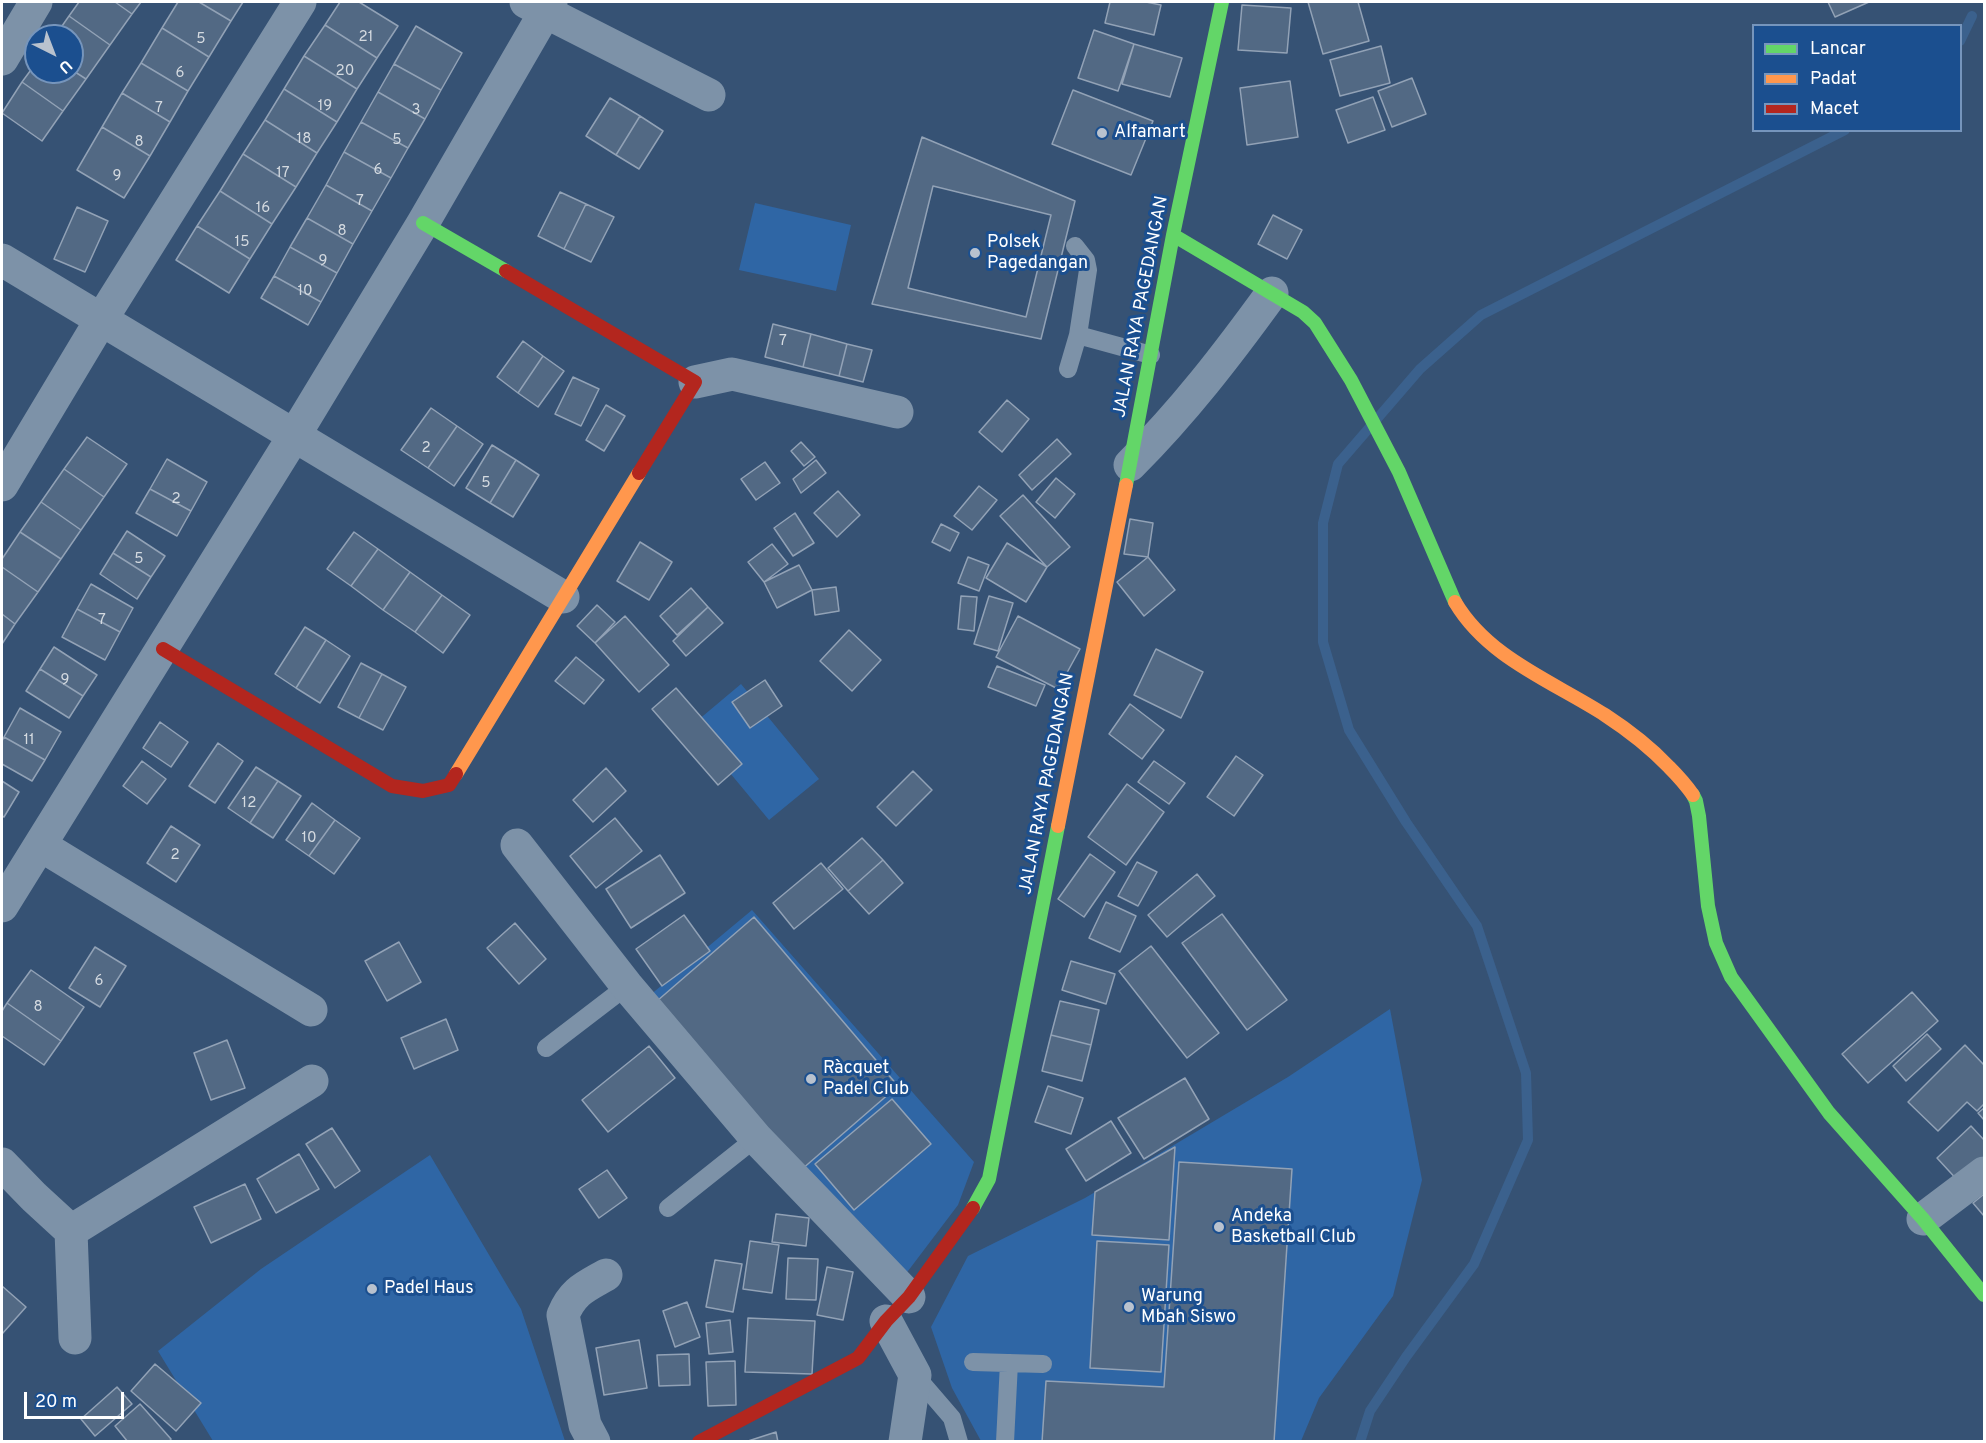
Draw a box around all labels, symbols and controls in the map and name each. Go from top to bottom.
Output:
north arrow [24,24,84,84]
legend [1752,24,1962,132]
house number: 21 [359,29,373,47]
house number: 5 [196,31,206,49]
text: Lancar [1810,38,1866,61]
text: U [54,55,76,77]
house number: 20 [336,63,354,81]
house number: 6 [176,65,184,83]
text: Padat [1810,68,1857,91]
house number: 19 [318,98,332,116]
text: Macet [1810,98,1859,121]
house number: 7 [155,100,163,118]
house number: 3 [411,102,421,120]
place label: Alfamart [1114,122,1186,144]
marker: Alfamart [1095,126,1109,140]
house number: 18 [297,131,311,149]
house number: 5 [392,132,402,150]
house number: 8 [134,134,144,152]
house number: 6 [374,162,382,180]
house number: 17 [276,165,290,183]
house number: 9 [113,168,121,186]
house number: 7 [356,193,364,211]
street label: JALAN RAYA PAGEDANGAN [1110,194,1174,420]
house number: 16 [256,200,270,218]
house number: 8 [337,223,347,241]
place label: Polsek Pagedangan [987,232,1088,274]
house number: 15 [235,234,249,252]
marker: Polsek Pagedangan [968,246,982,260]
house number: 9 [319,253,327,271]
house number: 10 [297,283,313,301]
house number: 7 [779,333,787,351]
house number: 2 [421,440,431,458]
house number: 5 [481,475,491,493]
house number: 2 [171,491,181,509]
house number: 5 [134,551,144,569]
house number: 7 [98,612,106,630]
street label: JALAN RAYA PAGEDANGAN [1016,671,1080,897]
house number: 9 [61,672,69,690]
house number: 11 [23,732,35,750]
house number: 12 [242,795,256,813]
house number: 10 [301,830,317,848]
house number: 2 [170,847,180,865]
house number: 6 [95,973,103,991]
house number: 8 [33,999,43,1017]
place label: Ràcquet Padel Club [823,1058,909,1100]
marker: Ràcquet Padel Club [804,1072,818,1086]
place label: Andeka Basketball Club [1231,1206,1356,1248]
marker: Andeka Basketball Club [1212,1220,1226,1234]
place label: Padel Haus [384,1278,474,1300]
marker: Padel Haus [365,1282,379,1296]
place label: Warung Mbah Siswo [1141,1286,1236,1328]
marker: Warung Mbah Siswo [1122,1300,1136,1314]
scale bar [27,1380,128,1418]
text: 20 m [35,1391,77,1414]

